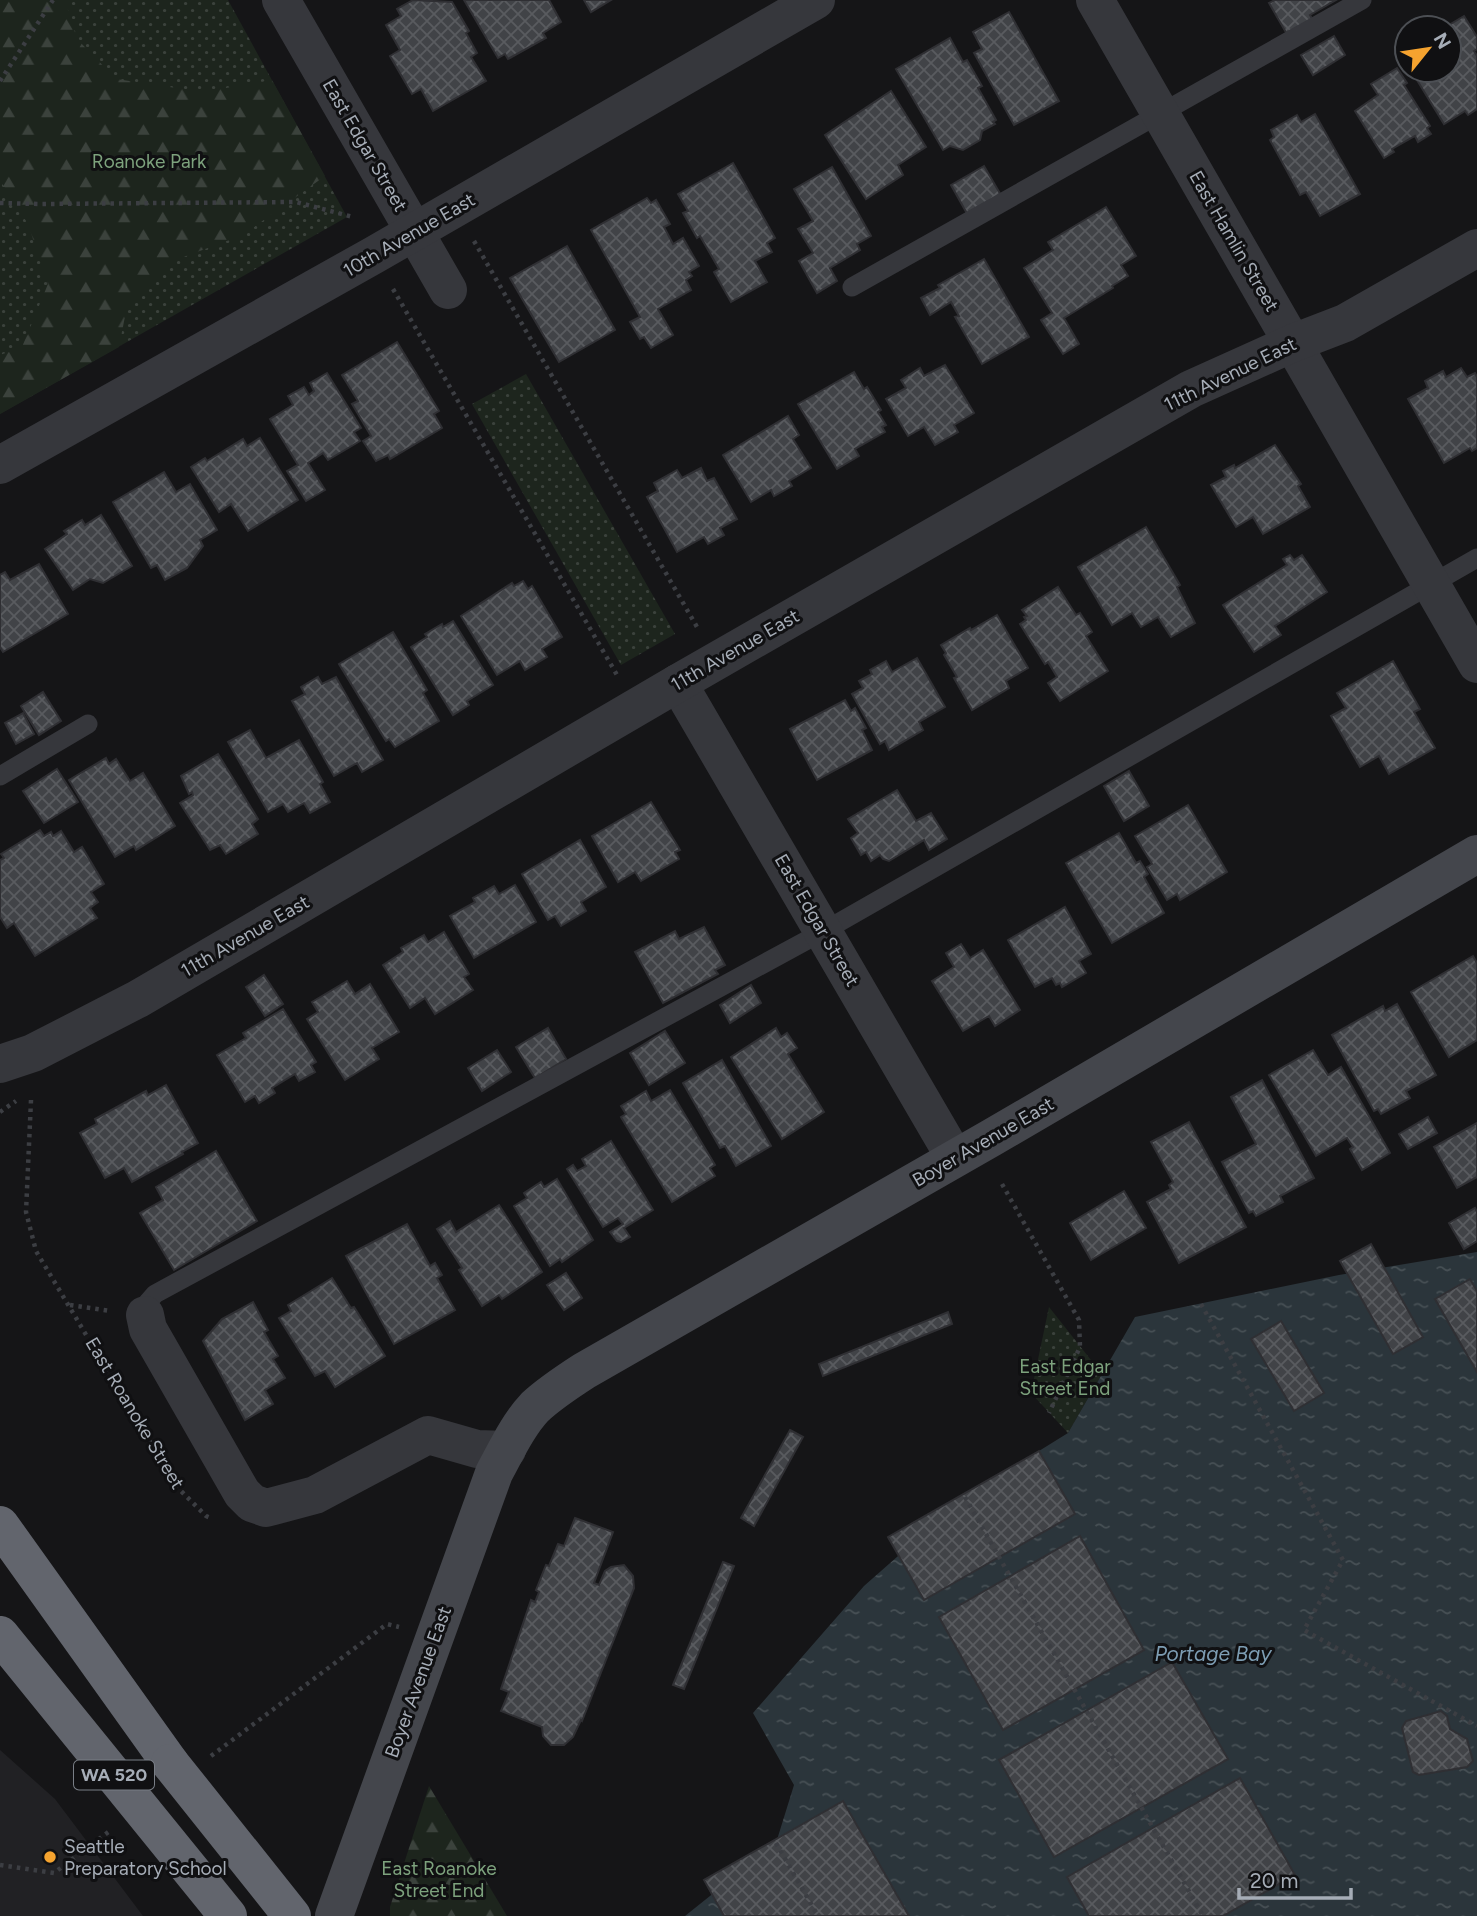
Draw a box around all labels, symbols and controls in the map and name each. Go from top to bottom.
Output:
north arrow [1393,14,1463,84]
text: N [1429,29,1456,53]
street label: East Edgar Street [318,75,412,215]
park label: Roanoke Park [92,150,207,173]
street label: East Hamlin Street [1184,166,1284,316]
street label: 10th Avenue East [339,188,479,282]
street label: 11th Avenue East [1160,332,1300,416]
street label: 11th Avenue East [667,604,803,696]
street label: East Edgar Street [770,850,864,990]
street label: 11th Avenue East [177,890,313,982]
street label: Boyer Avenue East [908,1092,1058,1192]
street label: East Roanoke Street [81,1333,189,1493]
park label: East Edgar Street End [1019,1355,1111,1400]
street label: Boyer Avenue East [380,1603,456,1761]
water label: Portage Bay [1155,1641,1272,1666]
road number: WA 520 [74,1760,154,1790]
place label: Seattle Preparatory School [64,1835,227,1880]
marker: Seattle Preparatory School [42,1849,58,1865]
scale bar [1239,1856,1351,1900]
park label: East Roanoke Street End [381,1857,497,1902]
text: 20 m [1250,1868,1298,1893]

